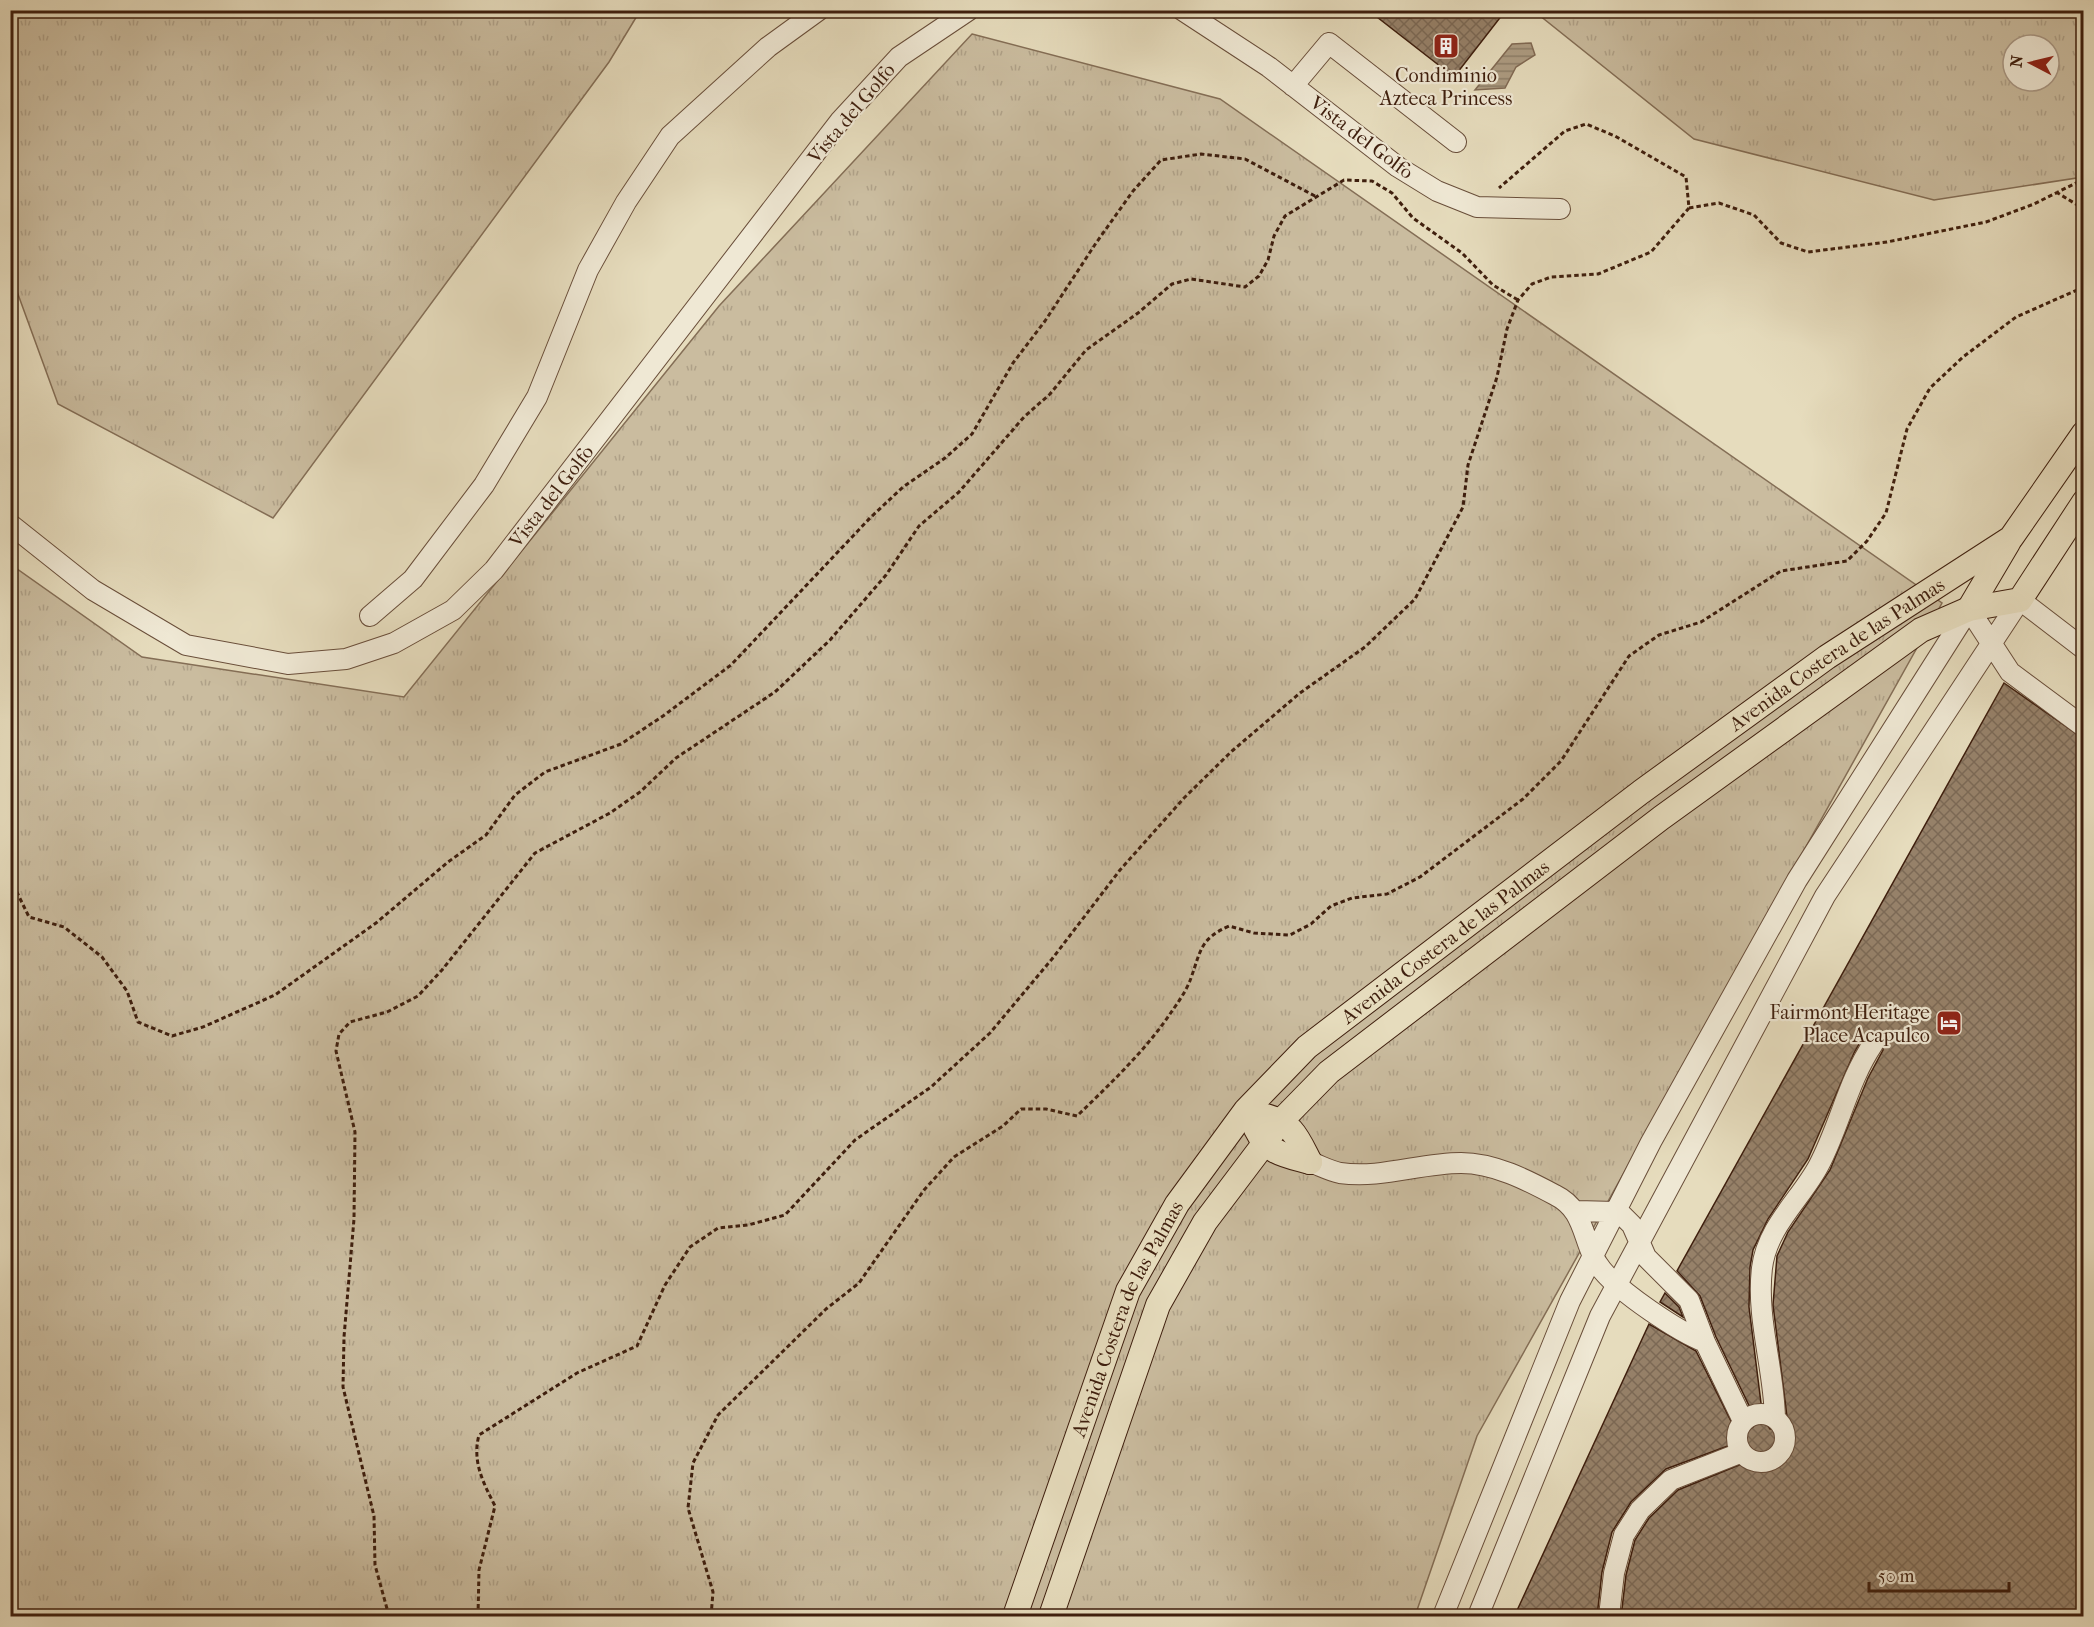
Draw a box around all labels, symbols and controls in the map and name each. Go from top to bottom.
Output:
building icon: Condiminio Azteca Princess [1431,31,1461,61]
north arrow [2001,33,2061,93]
text: N [2006,53,2027,68]
street label: Vista del Golfo [802,59,900,169]
place label: Condiminio Azteca Princess [1379,64,1512,110]
street label: Vista del Golfo [1305,90,1418,184]
street label: Vista del Golfo [504,441,598,553]
street label: Avenida Costera de las Palmas [1724,573,1949,737]
street label: Avenida Costera de las Palmas [1336,855,1554,1029]
place label: Fairmont Heritage Place Acapulco [1770,1001,1930,1047]
hotel icon: Fairmont Heritage Place Acapulco [1934,1008,1964,1038]
street label: Avenida Costera de las Palmas [1067,1197,1188,1441]
scale bar [1869,1555,2008,1593]
text: 50 m [1878,1566,1915,1587]

